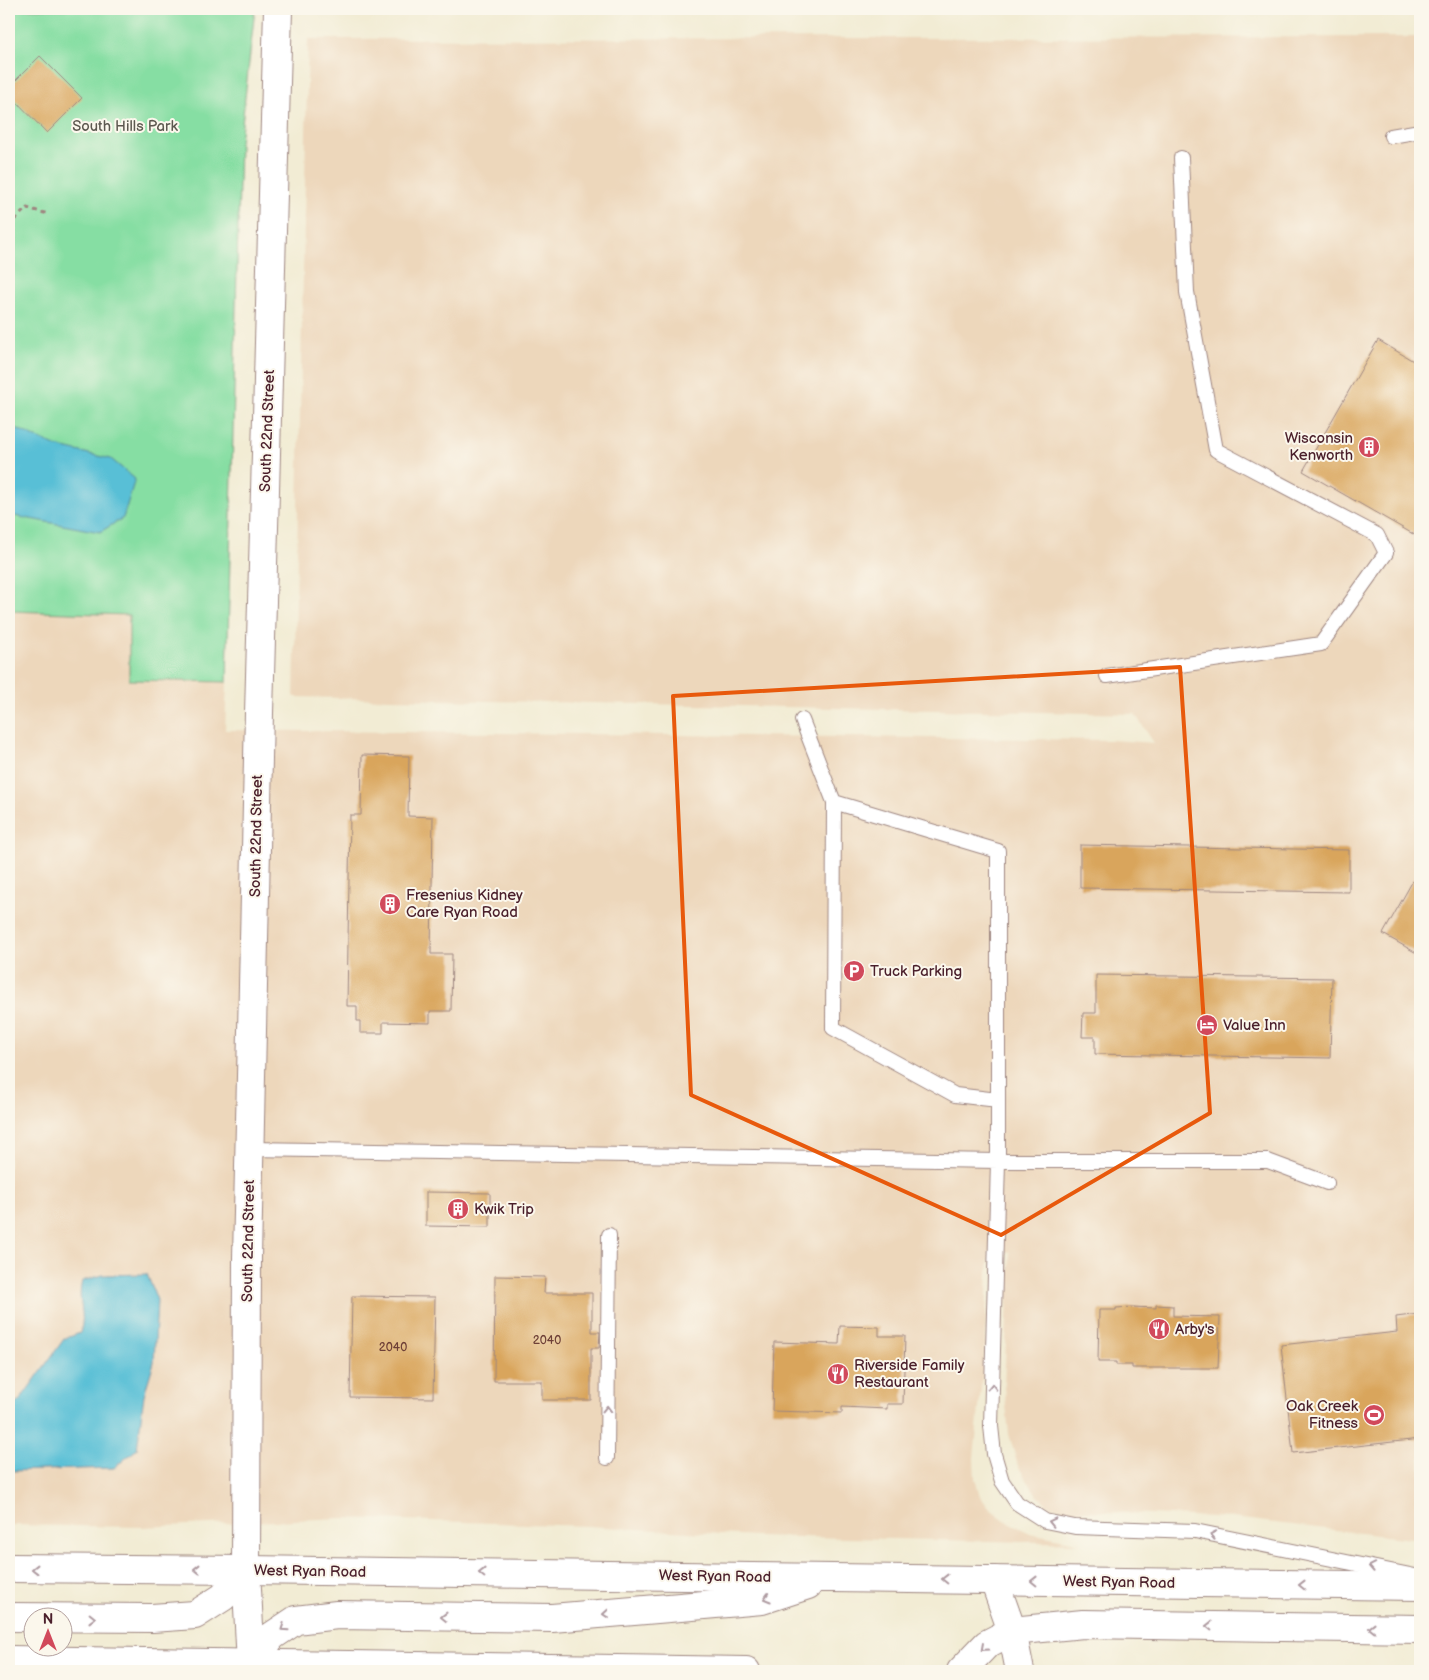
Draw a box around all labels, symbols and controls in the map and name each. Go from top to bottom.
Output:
park label: South Hills Park [72,117,178,136]
street label: South 22nd Street [256,369,279,493]
place label: Wisconsin Kenworth [1285,429,1353,465]
building icon: Wisconsin Kenworth [1357,435,1381,459]
street label: South 22nd Street [246,774,267,897]
place label: Fresenius Kidney Care Ryan Road [406,886,523,922]
building icon: Fresenius Kidney Care Ryan Road [378,892,402,916]
parking icon: Truck Parking [842,959,866,983]
place label: Truck Parking [870,962,962,981]
hotel icon: Value Inn [1195,1013,1219,1037]
place label: Value Inn [1223,1016,1286,1035]
street label: South 22nd Street [238,1179,259,1302]
building icon: Kwik Trip [446,1197,470,1221]
place label: Kwik Trip [474,1200,534,1219]
restaurant icon: Arby's [1147,1317,1171,1341]
place label: Arby's [1175,1320,1215,1339]
house number: 2040 [533,1333,561,1348]
house number: 2040 [379,1340,407,1355]
place label: Riverside Family Restaurant [854,1356,965,1392]
restaurant icon: Riverside Family Restaurant [826,1362,850,1386]
one-way arrow [986,1383,997,1391]
place label: Oak Creek Fitness [1286,1397,1359,1433]
sports icon: Oak Creek Fitness [1362,1403,1386,1427]
one-way arrow [602,1405,612,1412]
one-way arrow [1047,1517,1056,1528]
one-way arrow [1209,1530,1218,1540]
street label: West Ryan Road [254,1561,366,1582]
one-way arrow [1368,1562,1377,1573]
one-way arrow [30,1563,38,1574]
one-way arrow [193,1564,200,1574]
street label: West Ryan Road [659,1566,771,1587]
one-way arrow [477,1568,485,1578]
street label: West Ryan Road [1063,1572,1175,1593]
one-way arrow [941,1574,949,1585]
one-way arrow [1030,1576,1038,1586]
one-way arrow [1297,1579,1305,1590]
one-way arrow [764,1592,772,1602]
north arrow [22,1608,72,1658]
one-way arrow [602,1608,610,1619]
text: N [43,1611,53,1628]
one-way arrow [439,1611,447,1622]
one-way arrow [89,1613,97,1623]
one-way arrow [1205,1621,1212,1631]
one-way arrow [280,1622,290,1631]
one-way arrow [1367,1623,1375,1633]
one-way arrow [980,1642,989,1651]

